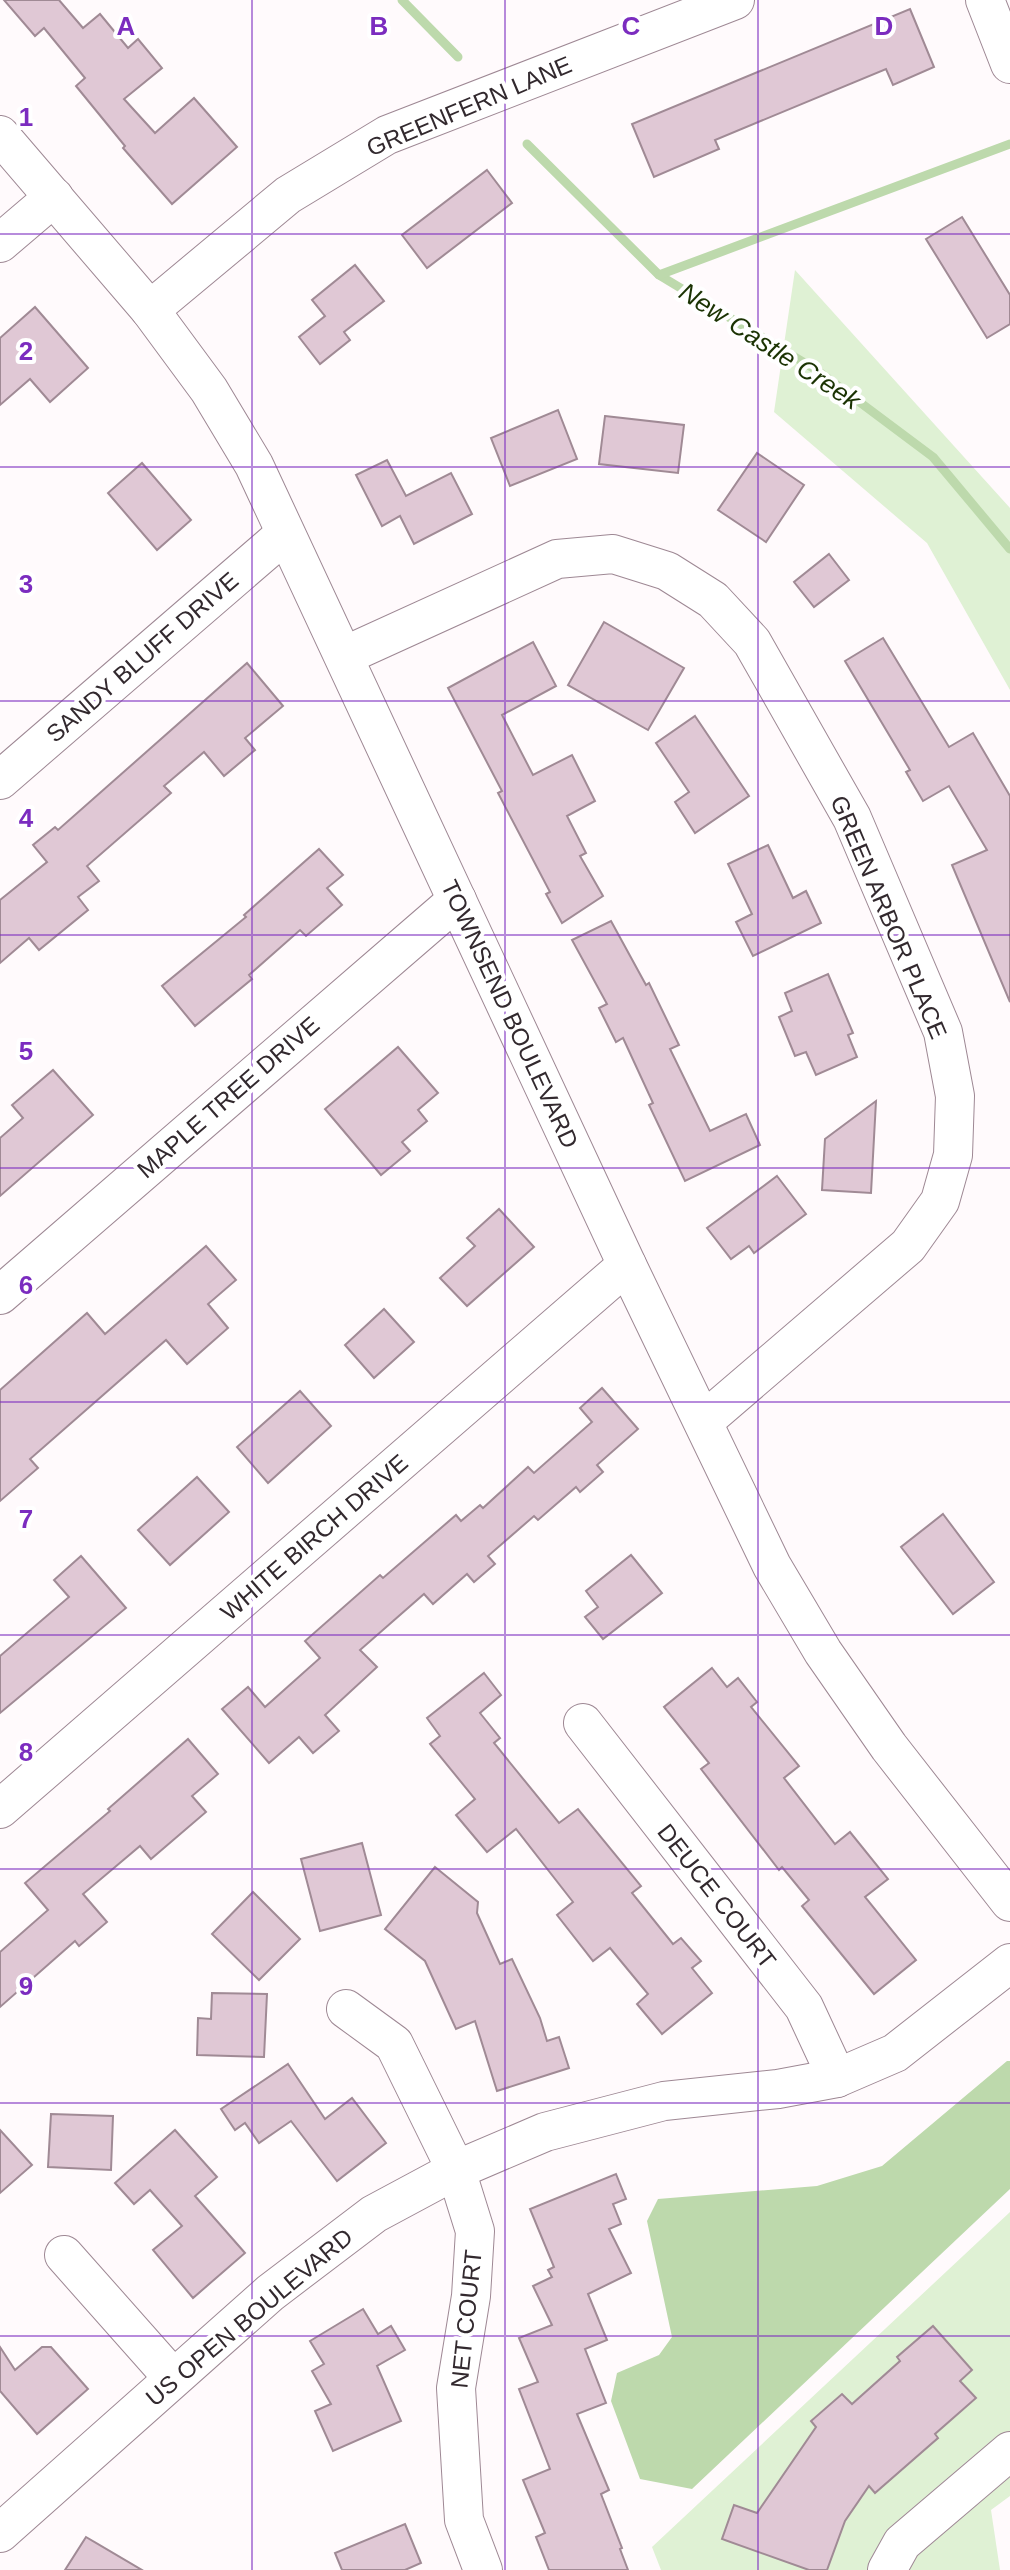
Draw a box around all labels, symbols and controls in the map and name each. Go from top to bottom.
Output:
text: A [117,11,136,41]
text: B [370,11,388,41]
text: C [622,11,641,41]
text: D [875,11,893,41]
street label: GREENFERN LANE [362,51,576,161]
text: 1 [19,102,33,132]
water label: New Castle Creek [674,276,868,417]
text: 2 [19,336,33,366]
street label: SANDY BLUFF DRIVE [41,566,243,748]
text: 3 [19,569,33,599]
street label: GREEN ARBOR PLACE [826,791,952,1043]
text: 4 [19,803,34,833]
street label: TOWNSEND BOULEVARD [436,876,584,1152]
street label: MAPLE TREE DRIVE [132,1011,324,1183]
text: 5 [19,1036,33,1066]
text: 6 [19,1270,33,1300]
street label: WHITE BIRCH DRIVE [215,1449,413,1625]
text: 7 [19,1504,33,1534]
text: 8 [19,1737,33,1767]
street label: DEUCE COURT [652,1819,782,1974]
text: 9 [19,1971,33,2001]
street label: US OPEN BOULEVARD [140,2223,358,2411]
street label: NET COURT [445,2248,487,2390]

